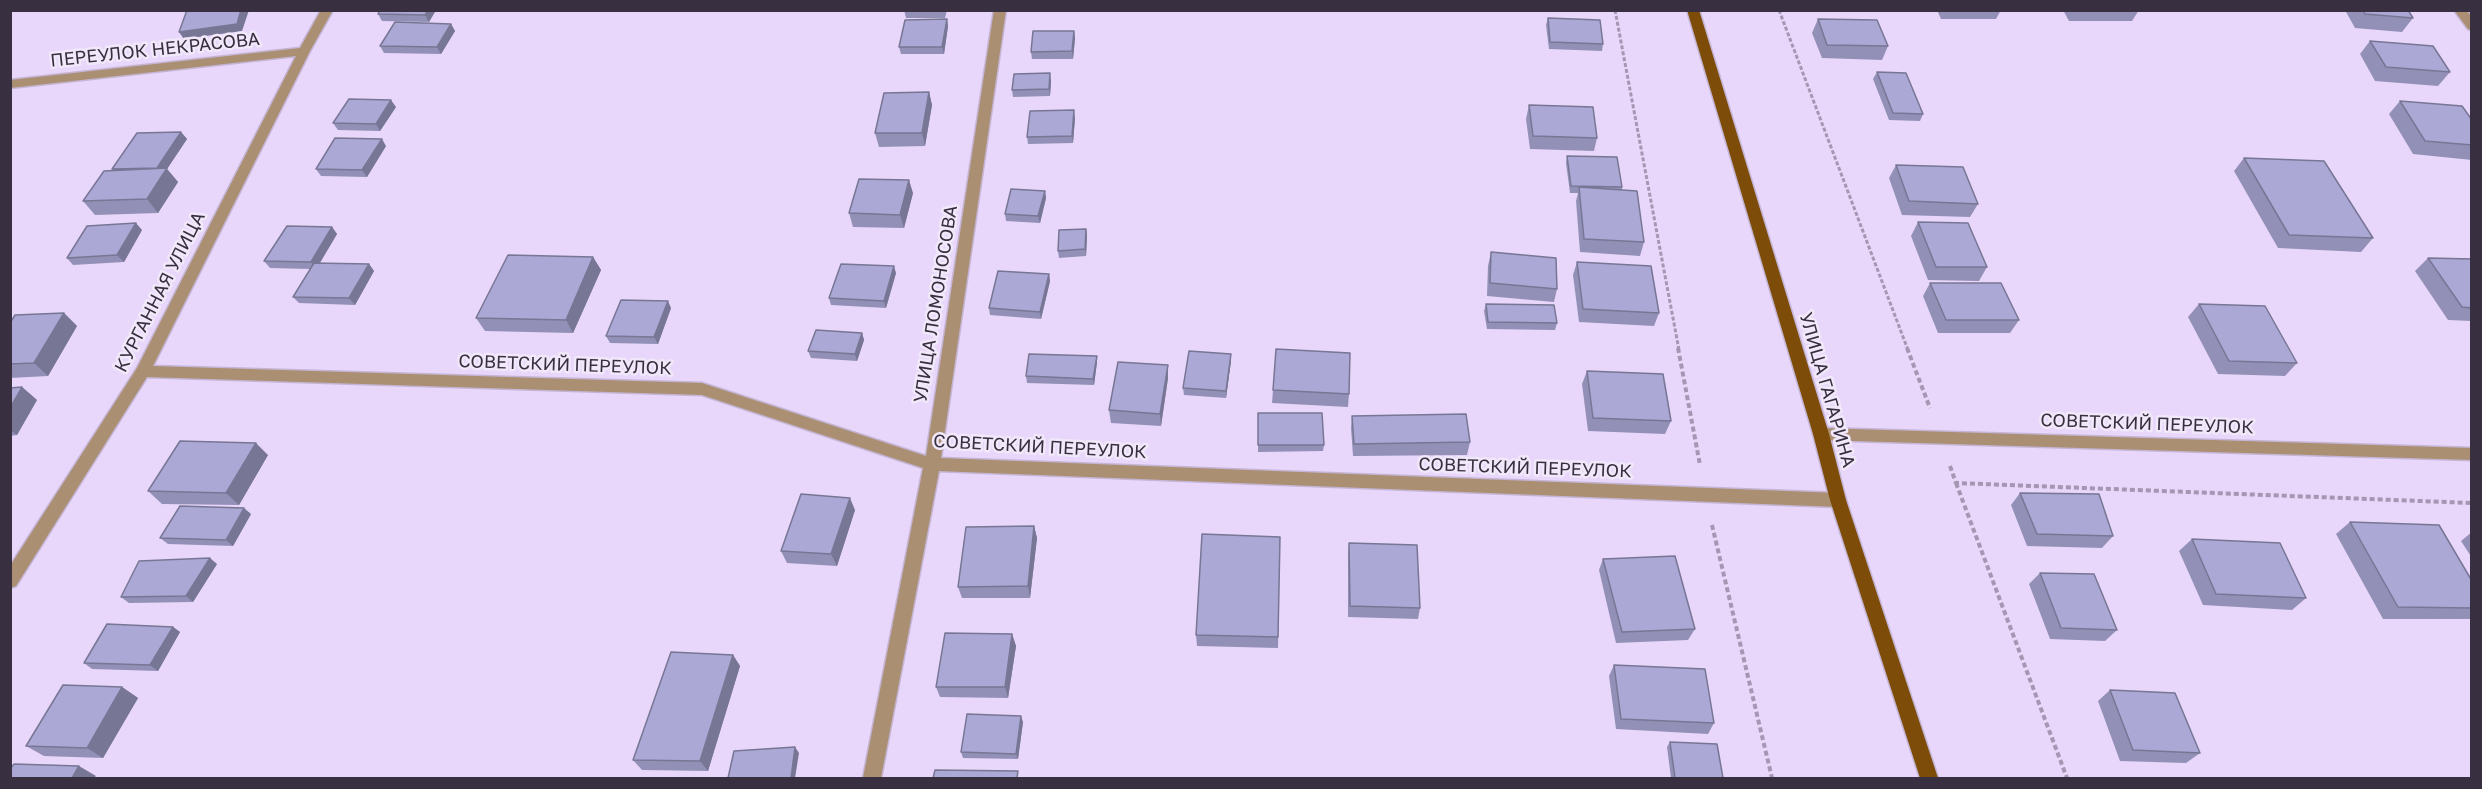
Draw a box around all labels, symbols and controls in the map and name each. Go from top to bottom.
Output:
street label: ПЕРЕУЛОК НЕКРАСОВА [49,28,261,72]
street label: УЛИЦА ЛОМОНОСОВА [910,204,962,404]
street label: КУРГАННАЯ УЛИЦА [110,208,210,376]
street label: УЛИЦА ГАГАРИНА [1795,310,1859,470]
street label: СОВЕТСКИЙ ПЕРЕУЛОК [458,350,672,380]
street label: СОВЕТСКИЙ ПЕРЕУЛОК [2040,409,2254,439]
street label: СОВЕТСКИЙ ПЕРЕУЛОК [933,431,1147,463]
street label: СОВЕТСКИЙ ПЕРЕУЛОК [1418,453,1632,483]

